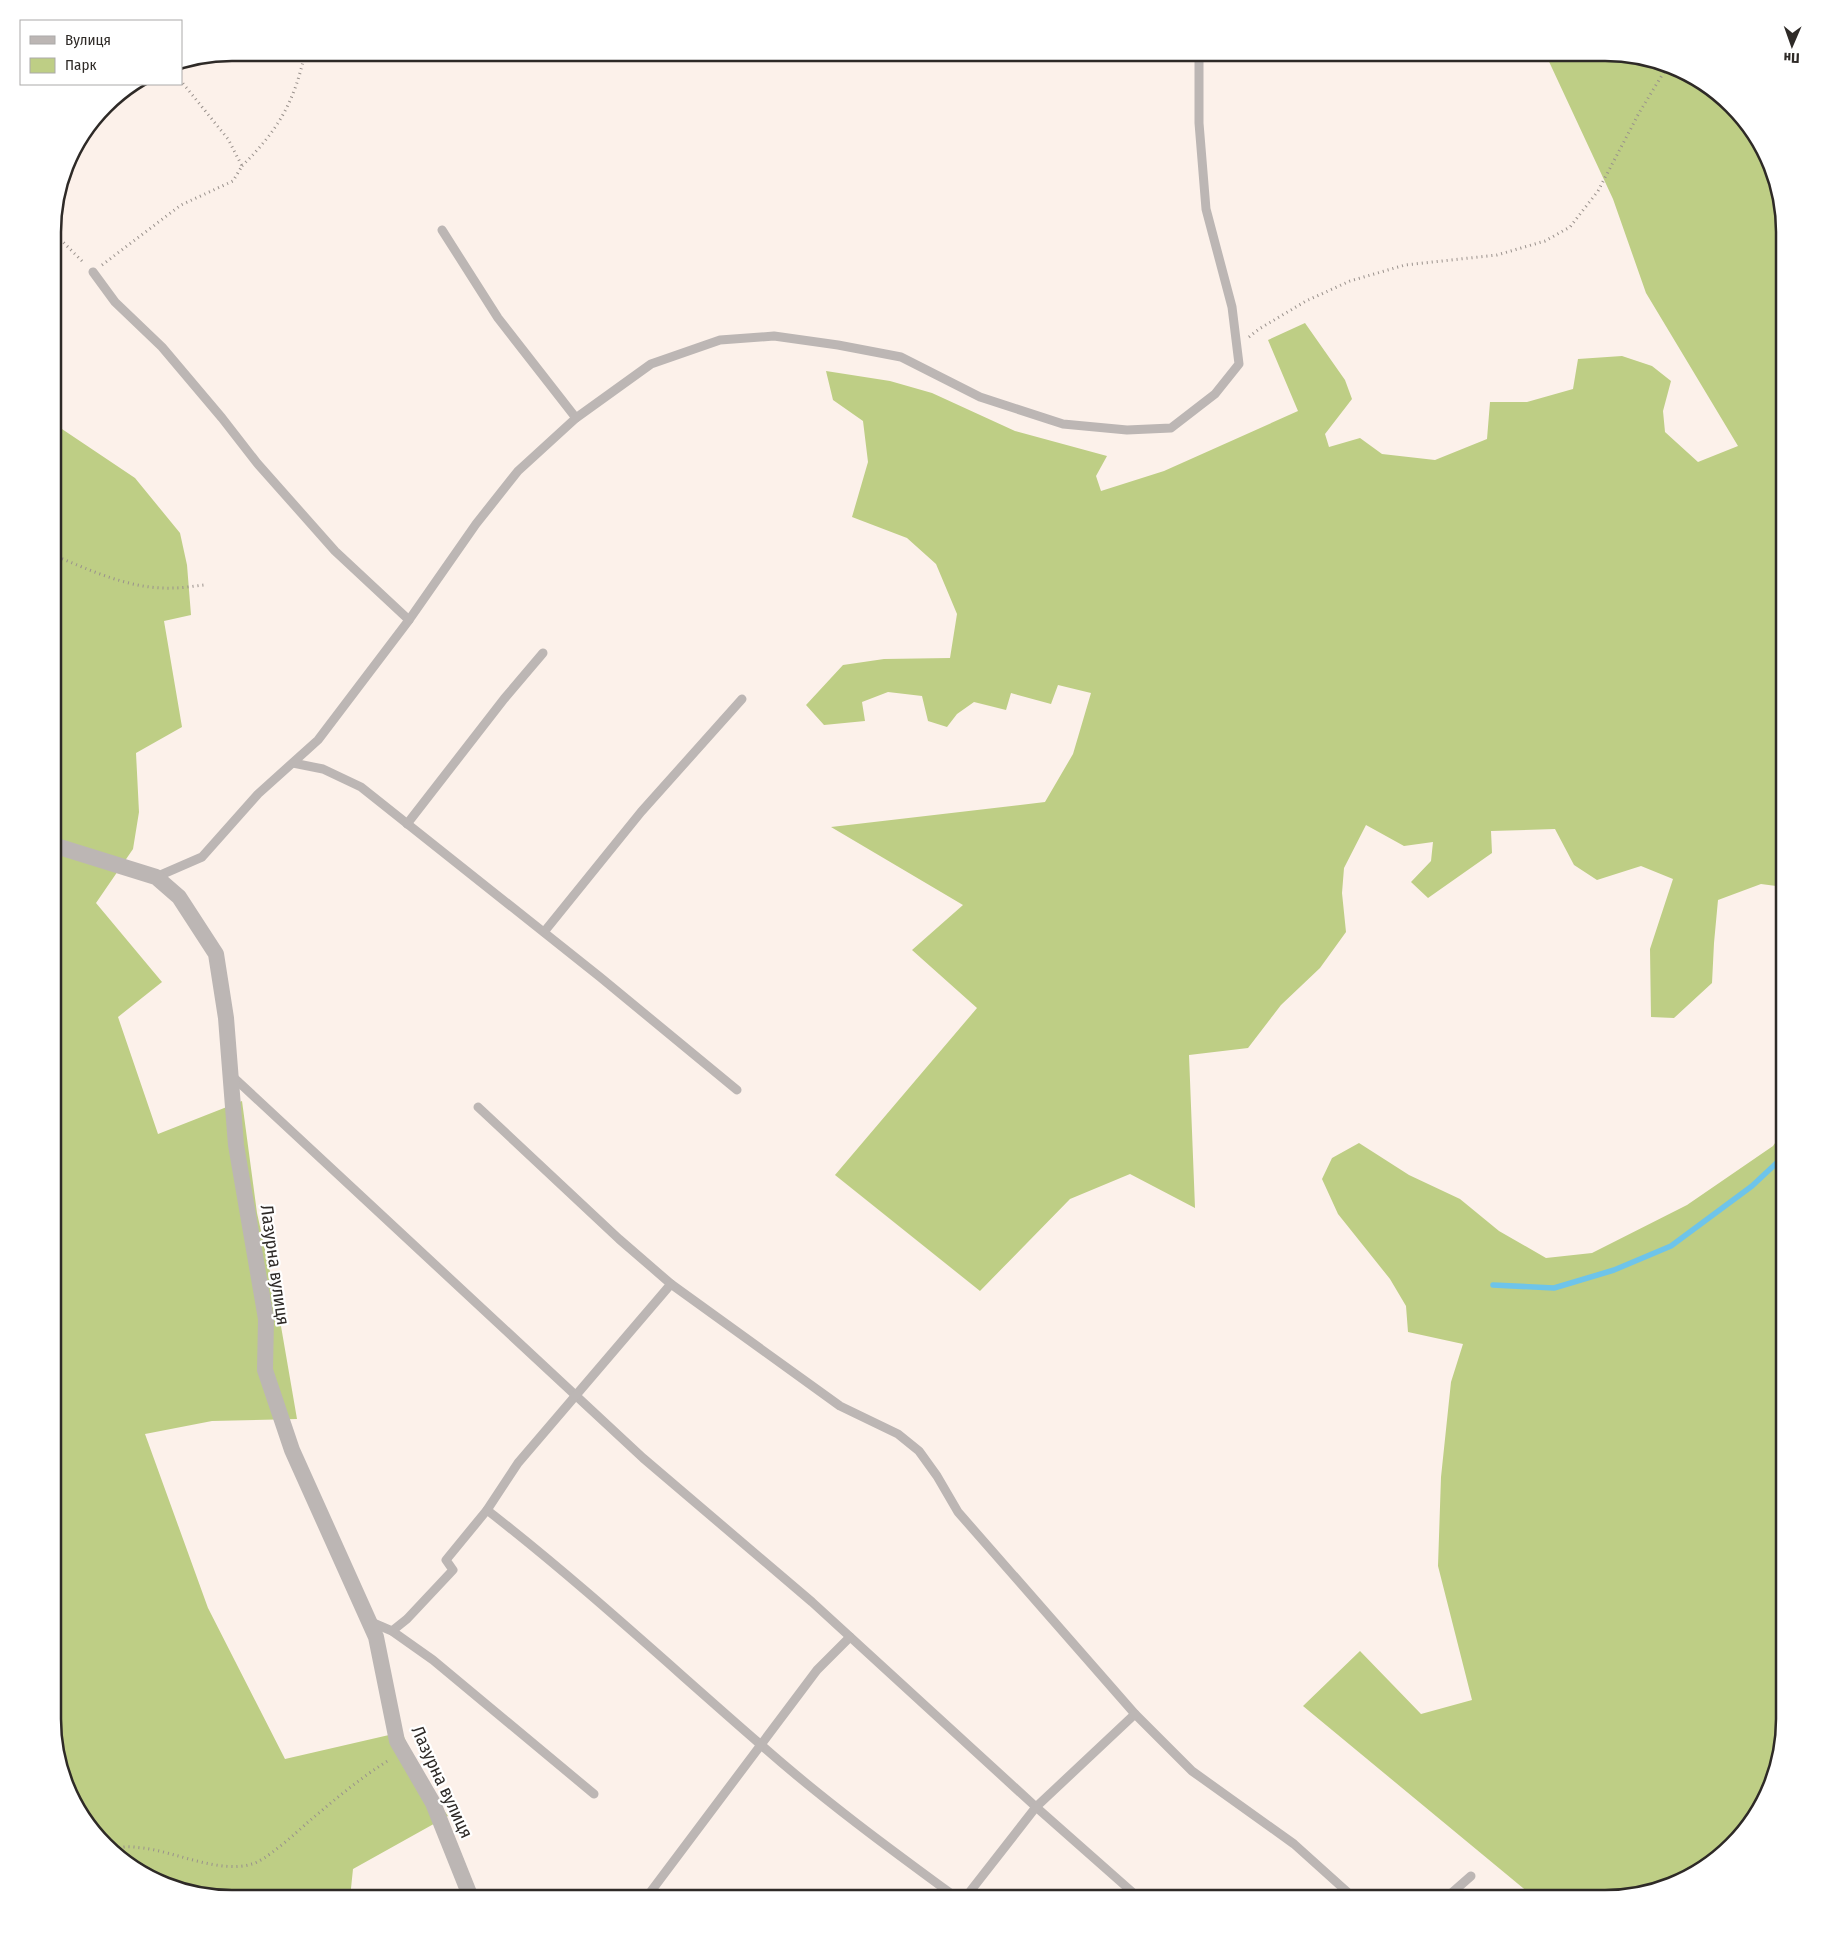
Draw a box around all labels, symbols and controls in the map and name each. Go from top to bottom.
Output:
legend [20,20,182,85]
north arrow [1767,20,1817,70]
text: Вулиця [65,31,111,49]
text: Пн [1783,49,1800,66]
text: Парк [65,56,96,74]
street label: Лазурна вулиця [256,1203,294,1327]
street label: Лазурна вулиця [406,1722,478,1842]

